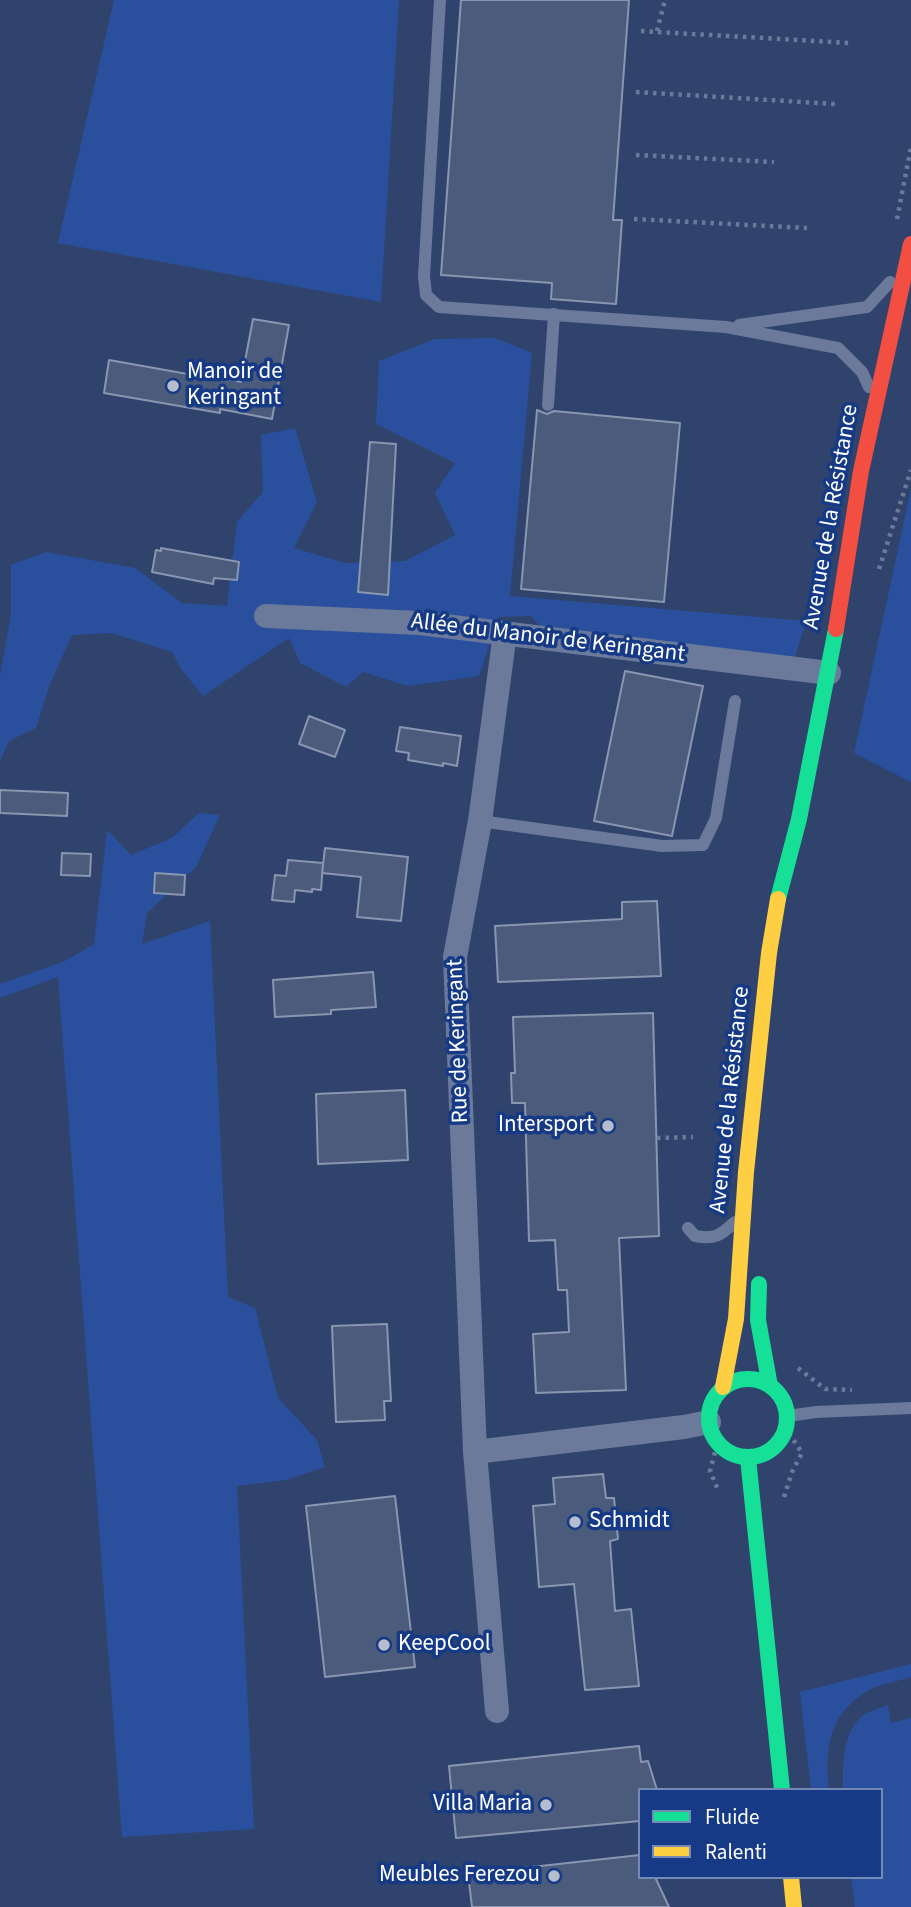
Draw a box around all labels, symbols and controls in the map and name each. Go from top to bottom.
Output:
place label: Manoir de Keringant [187,359,283,413]
marker: Manoir de Keringant [165,378,181,394]
street label: Avenue de la Résistance [799,402,865,632]
street label: Allée du Manoir de Keringant [409,608,687,670]
street label: Rue de Keringant [442,958,476,1124]
street label: Avenue de la Résistance [705,985,757,1215]
place label: Intersport [498,1112,594,1140]
marker: Intersport [600,1118,616,1134]
place label: Schmidt [589,1508,670,1536]
marker: Schmidt [567,1514,583,1530]
place label: KeepCool [398,1631,491,1659]
marker: KeepCool [376,1637,392,1653]
legend [638,1788,883,1879]
place label: Villa Maria [433,1791,532,1819]
marker: Villa Maria [538,1797,554,1813]
text: Fluide [705,1802,759,1832]
text: Ralenti [705,1837,767,1867]
place label: Meubles Ferezou [379,1862,540,1890]
marker: Meubles Ferezou [546,1868,562,1884]

